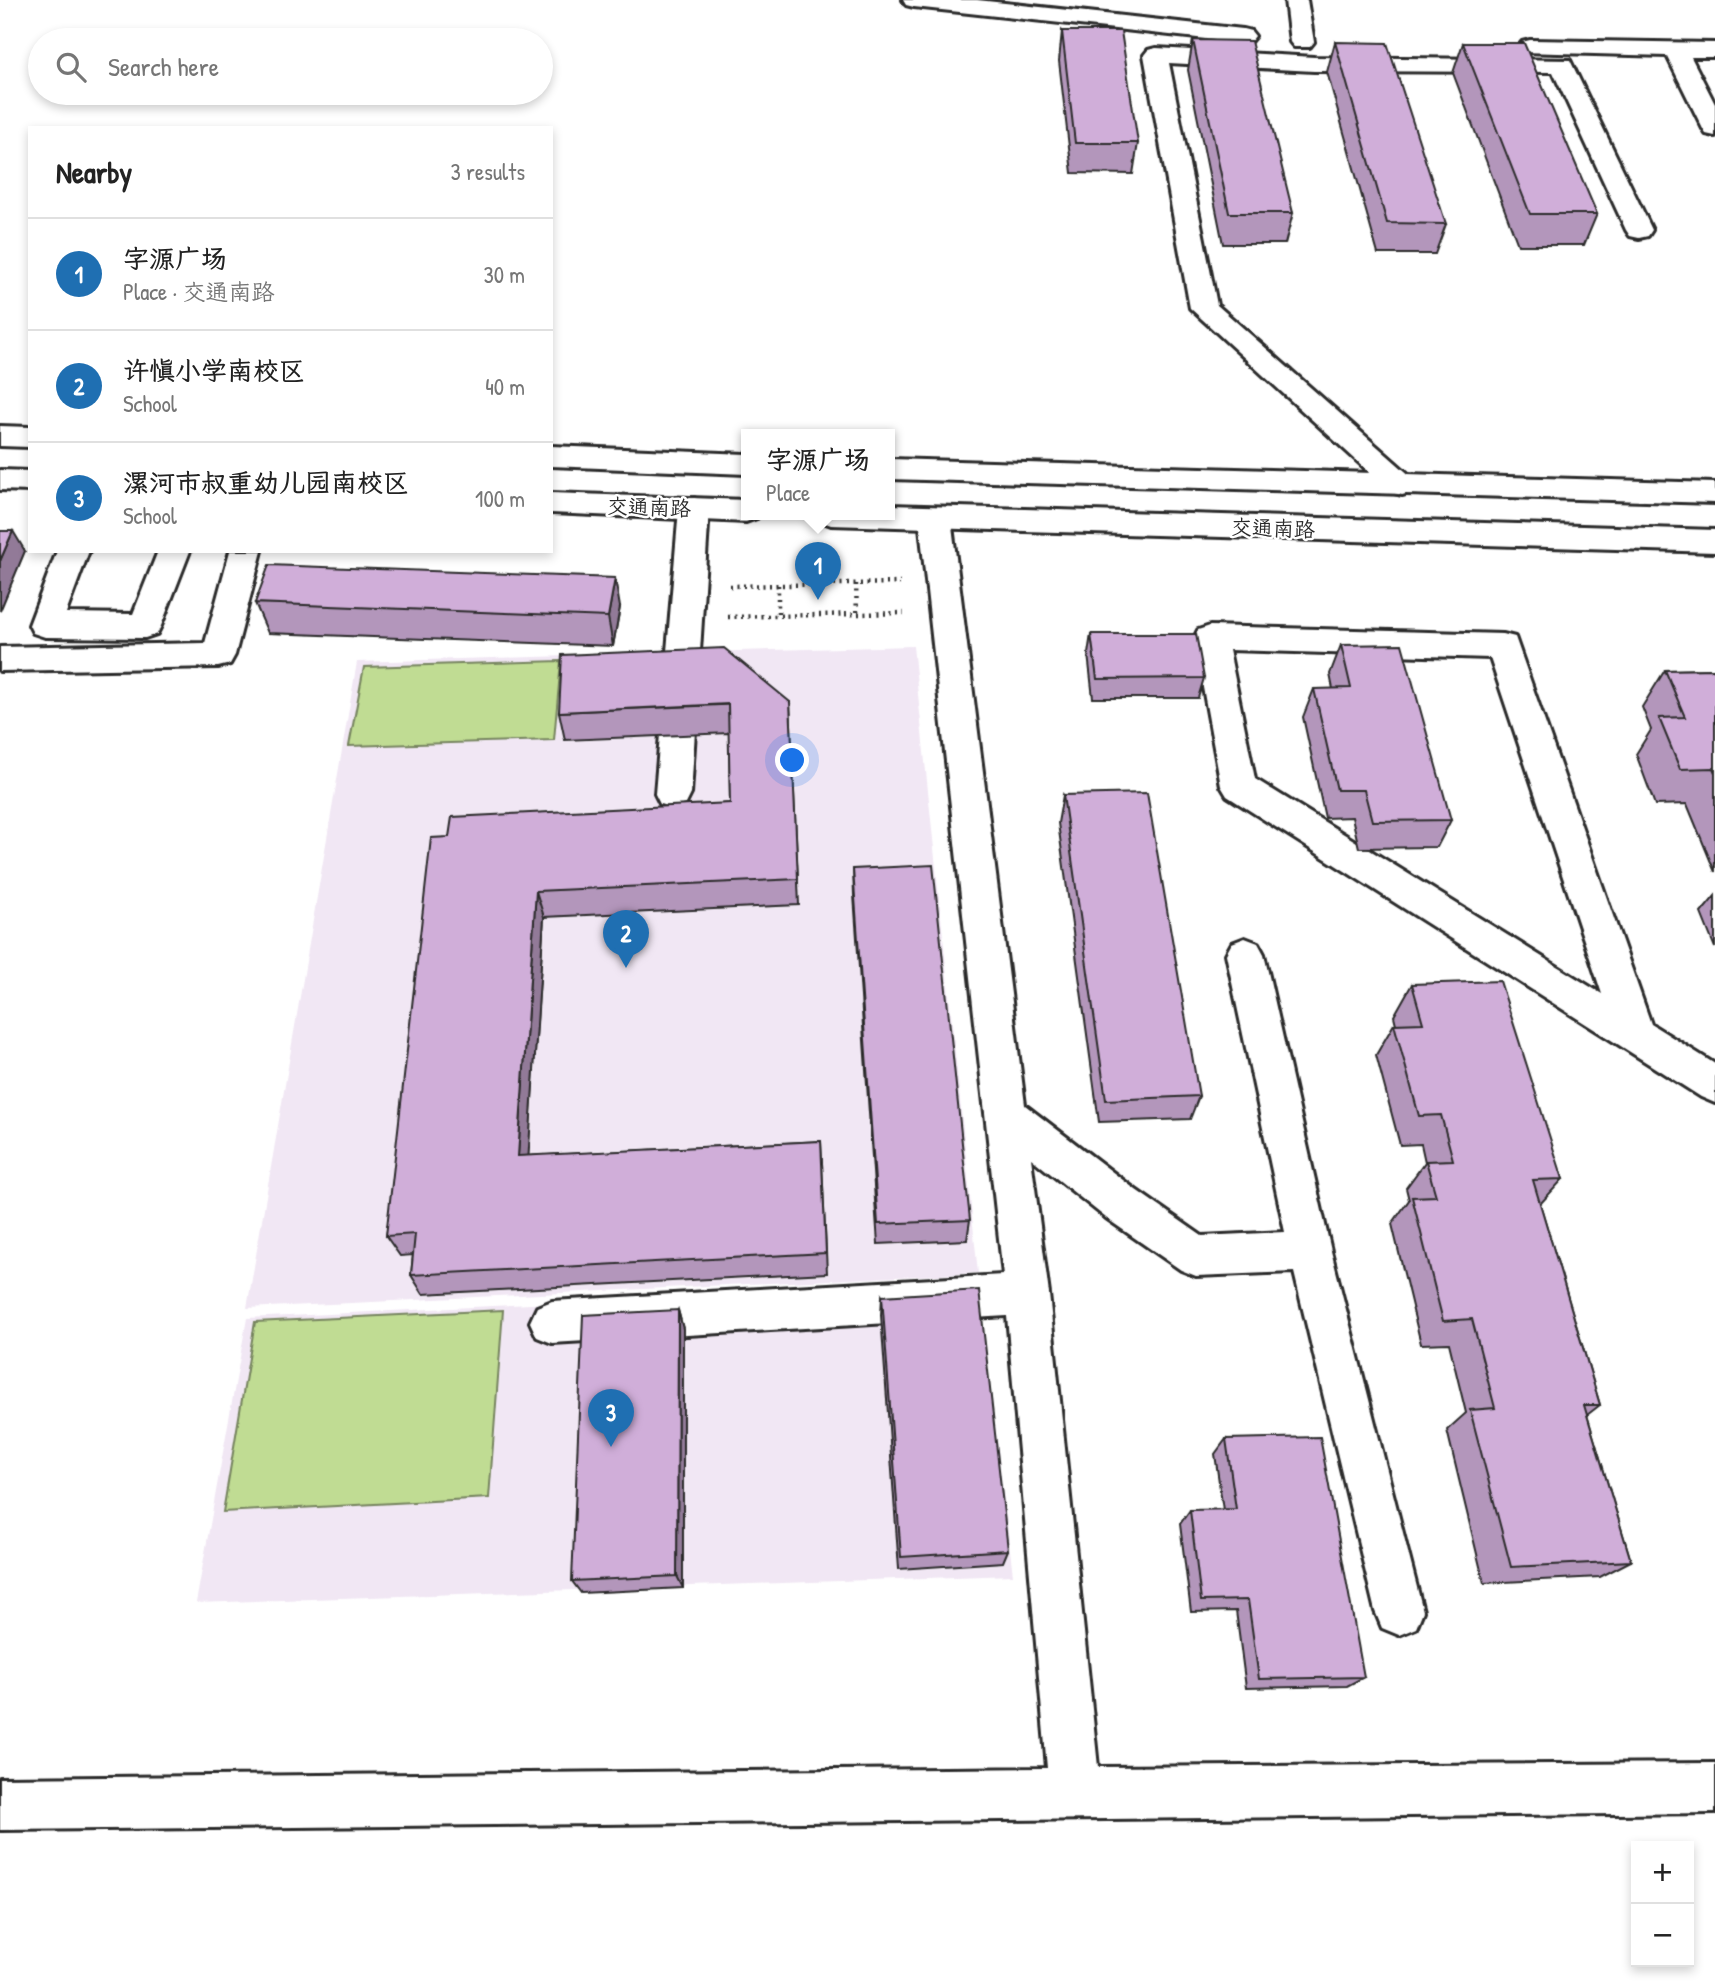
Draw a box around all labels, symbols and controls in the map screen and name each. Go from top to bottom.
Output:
search box [28,28,553,105]
icon: search [52,48,90,86]
text: Search here [108,49,219,84]
text: Nearby [56,152,132,192]
text: 3 results [450,156,525,187]
text: 字源广场 [123,241,227,276]
text: 1 [75,259,83,290]
text: 30 m [483,259,525,290]
text: Place · 交通南路 [123,276,274,307]
text: 许慎小学南校区 [123,353,305,388]
text: 2 [74,371,84,402]
text: 40 m [485,371,525,402]
text: School [123,388,177,419]
popup [741,429,895,520]
text: 字源广场 [766,442,870,477]
text: 漯河市叔重幼儿园南校区 [123,465,409,500]
text: Place [766,477,810,508]
text: 3 [74,483,84,514]
text: 100 m [475,483,525,514]
street label: 交通南路 [607,491,691,523]
text: School [123,500,177,531]
street label: 交通南路 [1231,512,1315,544]
pin: 1 [795,542,841,600]
your location [775,743,809,777]
pin: 2 [603,910,649,968]
pin: 3 [588,1389,634,1447]
map controls [1631,1841,1694,1967]
button: + [1631,1841,1694,1904]
button: − [1631,1904,1694,1967]

